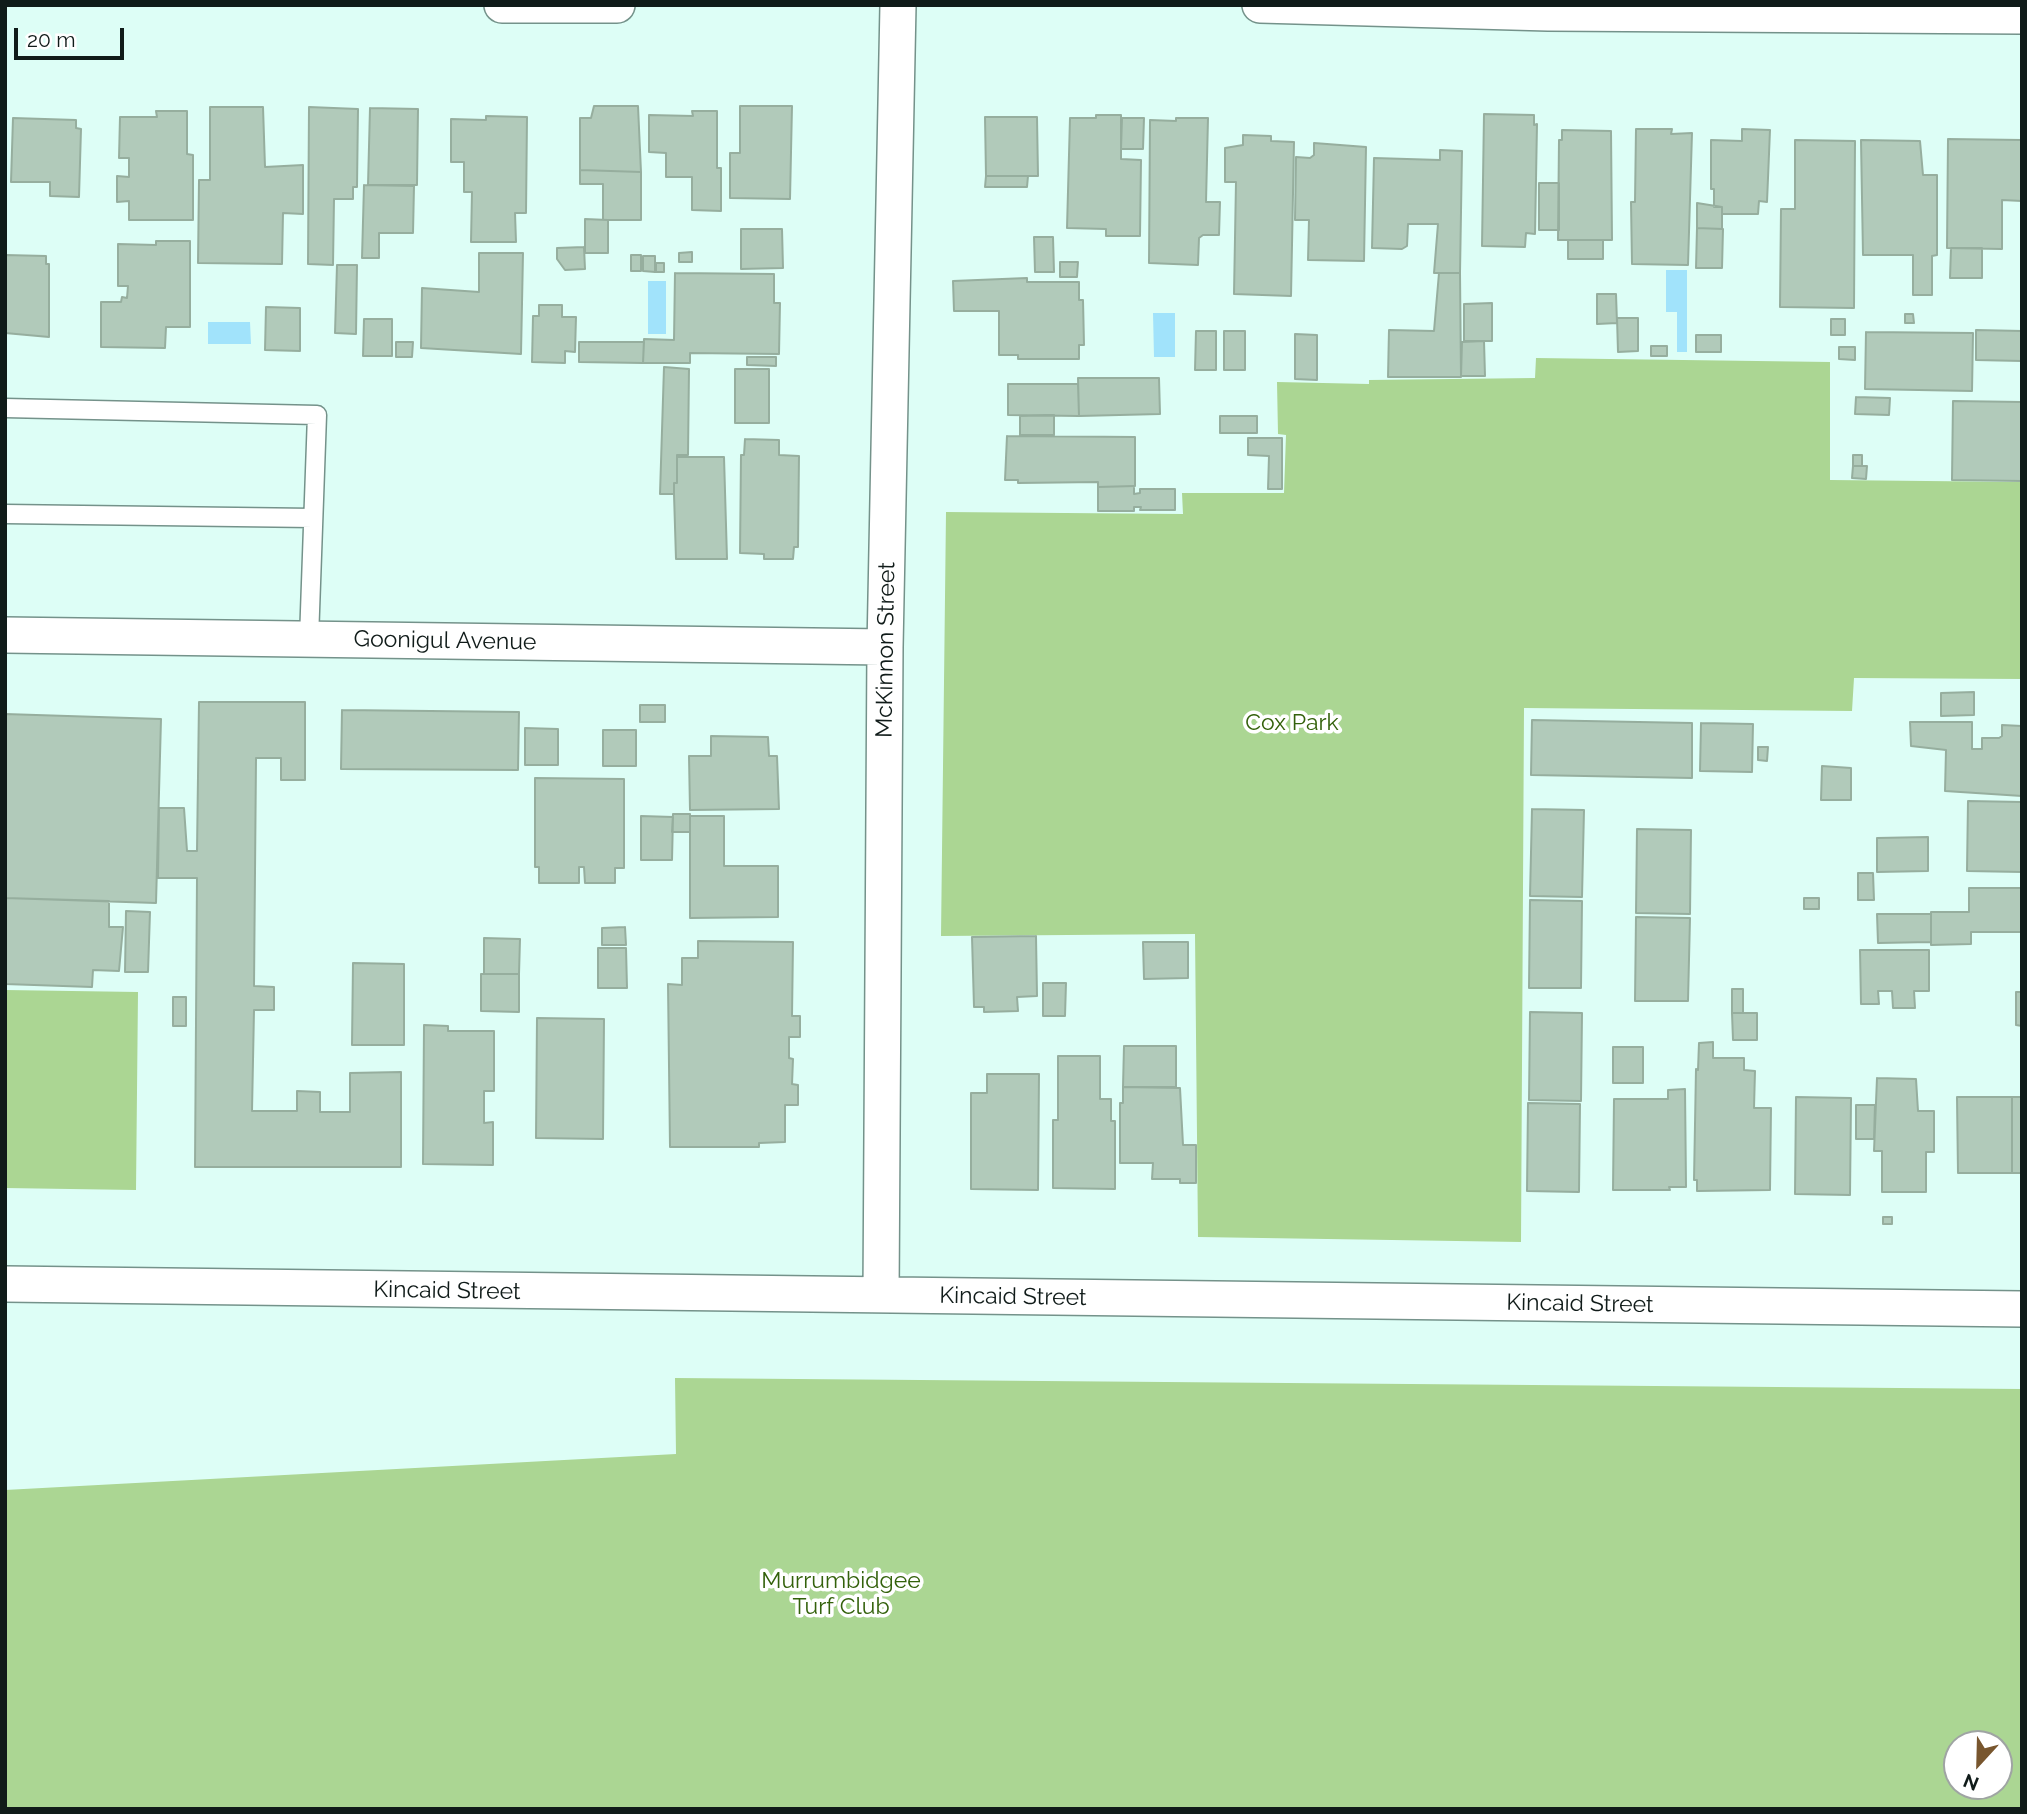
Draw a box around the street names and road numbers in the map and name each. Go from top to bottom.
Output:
street label: McKinnon Street [871,562,901,738]
street label: Goonigul Avenue [353,626,537,656]
street label: Kincaid Street [373,1276,521,1306]
street label: Kincaid Street [939,1282,1087,1312]
street label: Kincaid Street [1506,1289,1654,1319]

